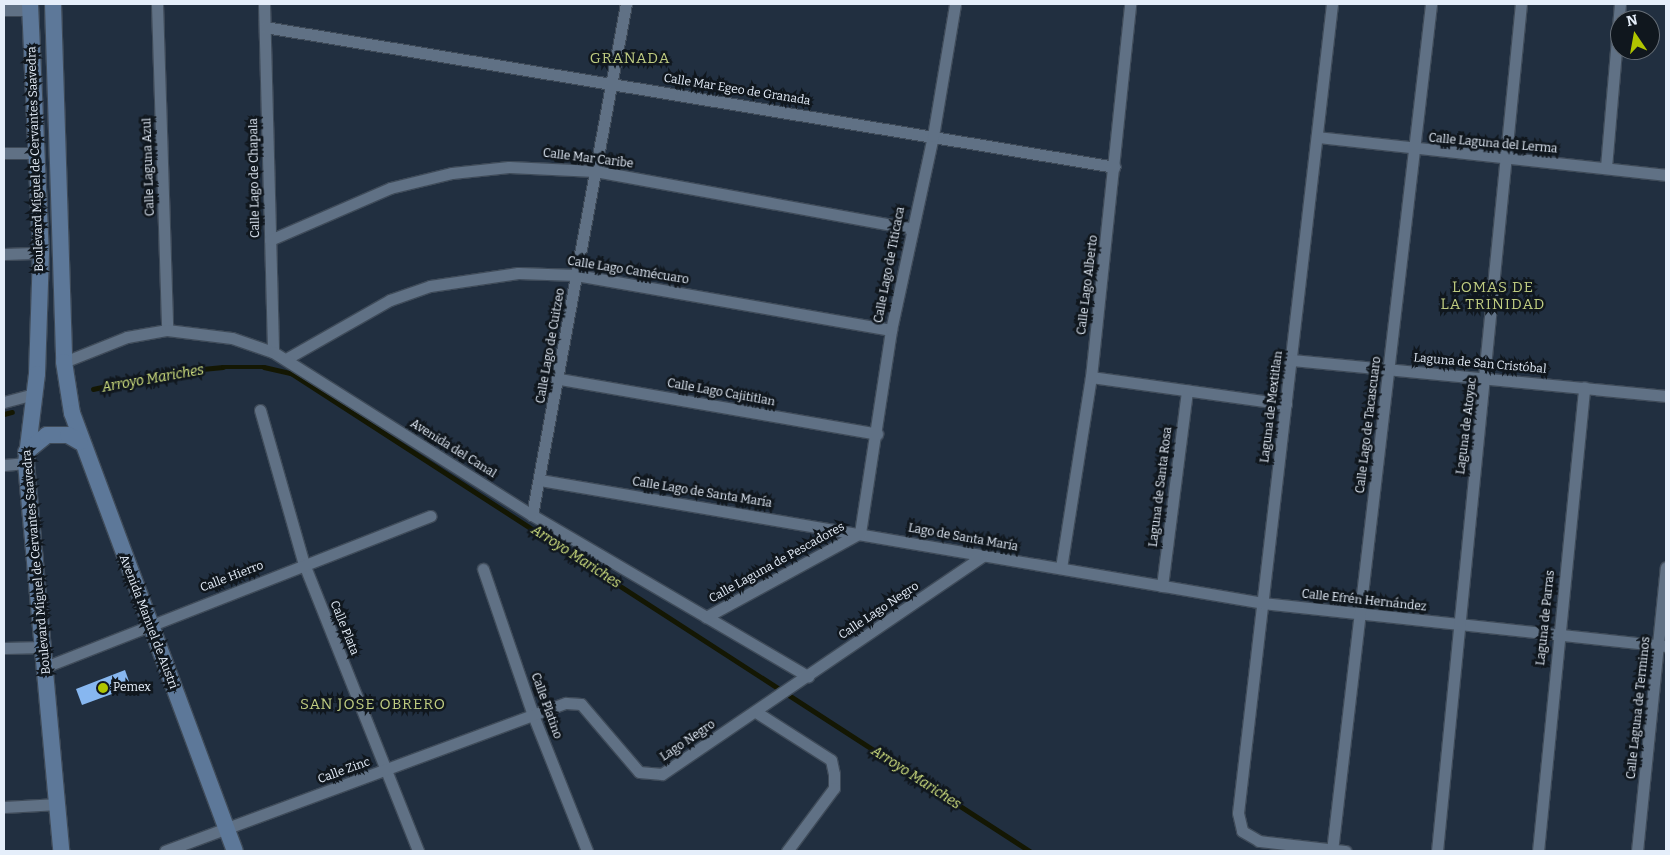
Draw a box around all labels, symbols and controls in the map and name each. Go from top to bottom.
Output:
north arrow [1610,10,1660,60]
text: N [1625,11,1639,30]
street label: Boulevard Miguel de Cervantes Saavedra [25,46,47,272]
district label: GRANADA [589,50,671,68]
street label: Calle Mar Egeo de Granada [663,71,811,109]
street label: Calle Laguna Azul [140,117,158,217]
street label: Calle Lago de Chapala [247,118,263,238]
street label: Calle Laguna del Lerma [1428,131,1558,157]
street label: Calle Mar Caribe [542,146,634,172]
street label: Calle Lago de Titicaca [872,206,908,324]
street label: Calle Lago Alberto [1075,234,1101,336]
street label: Calle Lago Camécuaro [566,254,690,288]
district label: LOMAS DE LA TRINIDAD [1439,278,1547,313]
street label: Calle Lago de Cuitzeo [534,287,568,405]
street label: Laguna de Mextitlan [1258,350,1286,464]
street label: Laguna de San Cristóbal [1413,351,1547,377]
street label: Calle Lago de Tacascuaro [1353,356,1385,494]
water label: Arroyo Mariches [101,362,205,396]
street label: Calle Lago Cajititlan [666,376,776,410]
street label: Laguna de Atoyac [1454,377,1480,475]
street label: Avenida del Canal [407,417,499,481]
street label: Laguna de Santa Rosa [1146,426,1176,548]
street label: Boulevard Miguel de Cervantes Saavedra [20,449,54,675]
street label: Calle Lago de Santa María [631,475,773,511]
street label: Calle Laguna de Pescadores [707,520,847,606]
street label: Lago de Santa María [907,521,1019,555]
water label: Arroyo Mariches [528,522,624,592]
street label: Avenida Manuel de Austri [116,553,180,691]
street label: Calle Hierro [198,558,266,596]
street label: Laguna de Parras [1534,570,1558,666]
street label: Calle Lago Negro [836,579,922,643]
street label: Calle Efrén Hernández [1301,587,1427,615]
street label: Calle Plata [327,599,361,657]
street label: Calle Laguna de Terminos [1624,636,1654,780]
street label: Calle Platino [527,671,565,741]
place label: Pemex [113,681,151,695]
marker: Pemex [97,682,109,694]
district label: SAN JOSE OBRERO [298,696,448,714]
street label: Lago Negro [658,717,718,765]
water label: Arroyo Mariches [868,743,964,813]
street label: Calle Zinc [316,755,372,787]

